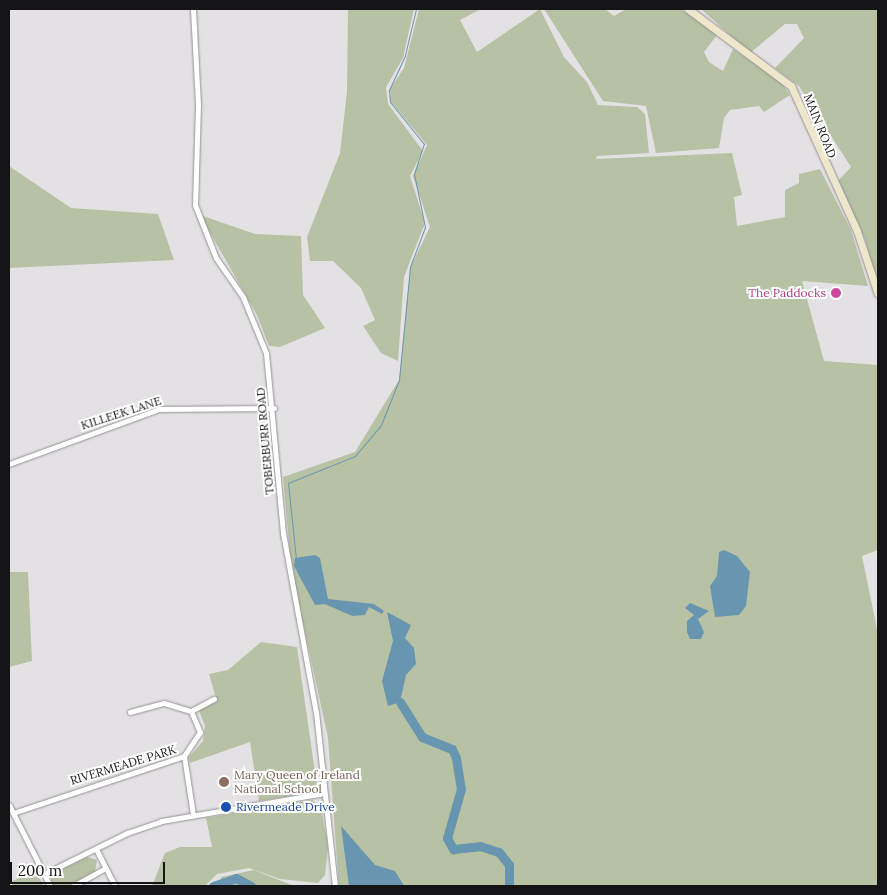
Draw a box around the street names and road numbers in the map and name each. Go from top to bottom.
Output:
street label: MAIN ROAD [801,92,839,160]
street label: TOBERBURR ROAD [253,387,277,495]
street label: KILLEEK LANE [79,393,163,433]
street label: RIVERMEADE PARK [68,742,178,788]

